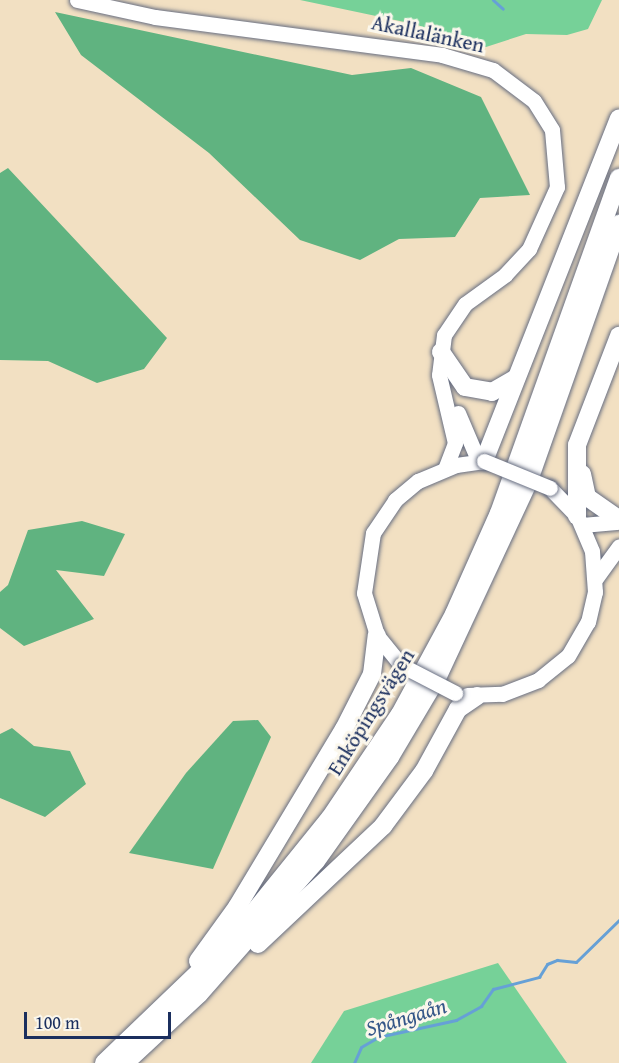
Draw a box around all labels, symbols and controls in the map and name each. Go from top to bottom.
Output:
street label: Akallalänken [369,10,487,58]
street label: Enköpingsvägen [322,644,420,780]
water label: Spångaån [362,992,450,1042]
scale bar [27,1000,174,1038]
text: 100 m [35,1009,80,1036]

